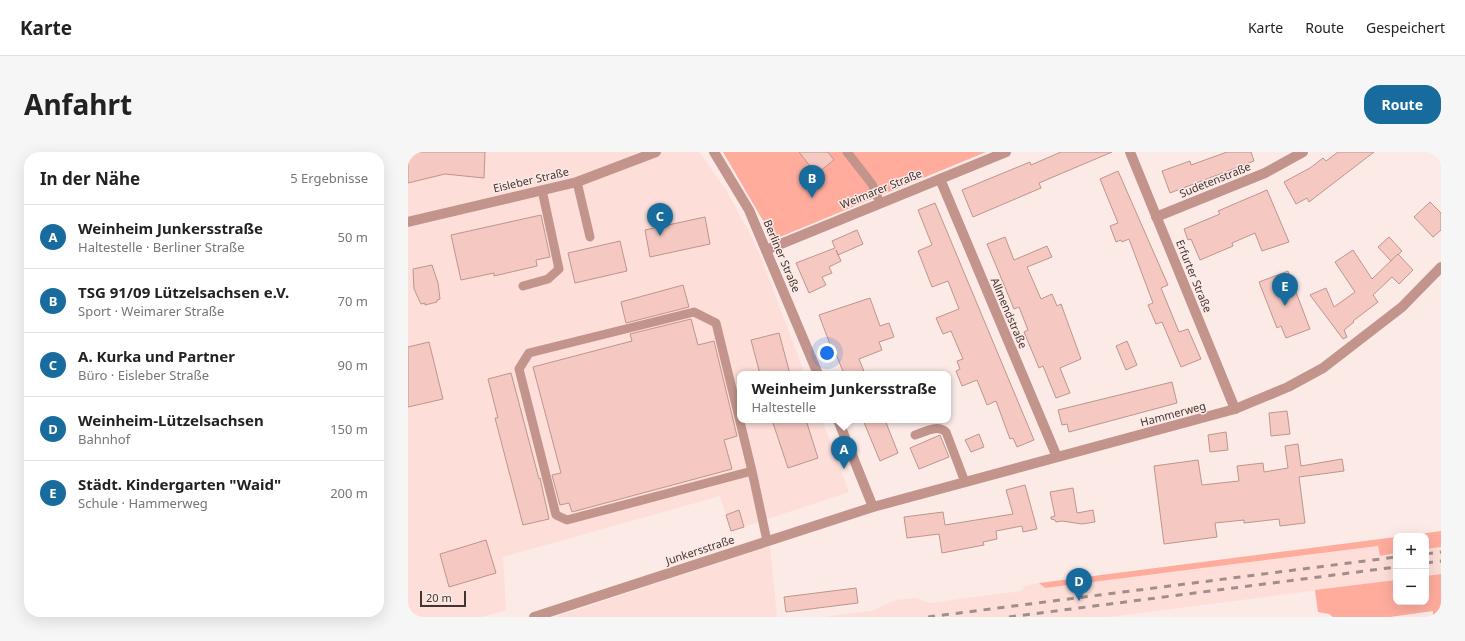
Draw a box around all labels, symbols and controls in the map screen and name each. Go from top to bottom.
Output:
text: Karte [20,15,72,41]
text: Karte [1248,18,1283,37]
text: Route [1305,18,1344,37]
text: Gespeichert [1366,18,1445,37]
text: Anfahrt [24,85,132,123]
button: Route [1364,85,1441,124]
street label: Sudetenstraße [1177,158,1253,201]
street label: Eisleber Straße [492,164,570,196]
pin: B [799,165,825,198]
street label: Weimarer Straße [838,165,924,212]
text: In der Nähe [40,167,140,190]
text: 5 Ergebnisse [290,169,368,187]
pin: C [647,203,673,236]
street label: Berliner Straße [760,217,805,294]
text: Weinheim Junkersstraße [78,218,263,238]
text: A [49,228,58,246]
text: 50 m [338,228,368,246]
street label: Erfurter Straße [1173,237,1216,314]
text: Haltestelle · Berliner Straße [78,238,245,256]
pin: E [1272,273,1298,306]
street label: Allmendstraße [988,275,1031,351]
text: TSG 91/09 Lützelsachsen e.V. [78,282,289,302]
text: B [49,292,57,310]
text: 70 m [338,292,368,310]
text: Sport · Weimarer Straße [78,302,224,320]
your location [817,343,837,363]
text: A. Kurka und Partner [78,346,235,366]
text: C [49,356,57,374]
text: 90 m [338,356,368,374]
text: Büro · Eisleber Straße [78,366,209,384]
popup [737,371,951,423]
text: Weinheim Junkersstraße [751,378,937,398]
text: Haltestelle [751,398,816,416]
street label: Hammerweg [1138,398,1207,429]
text: Weinheim-Lützelsachsen [78,410,264,430]
text: D [48,420,58,438]
text: 150 m [330,420,368,438]
text: Bahnhof [78,430,130,448]
pin: A [831,436,857,469]
text: Städt. Kindergarten "Waid" [78,474,281,494]
text: E [49,484,57,502]
text: 200 m [330,484,368,502]
text: Schule · Hammerweg [78,494,208,512]
street label: Junkersstraße [663,531,736,568]
map controls [1393,533,1429,605]
button: + [1393,533,1429,569]
pin: D [1066,568,1092,601]
button: − [1393,569,1429,605]
scale bar [420,589,466,608]
text: 20 m [426,590,452,605]

